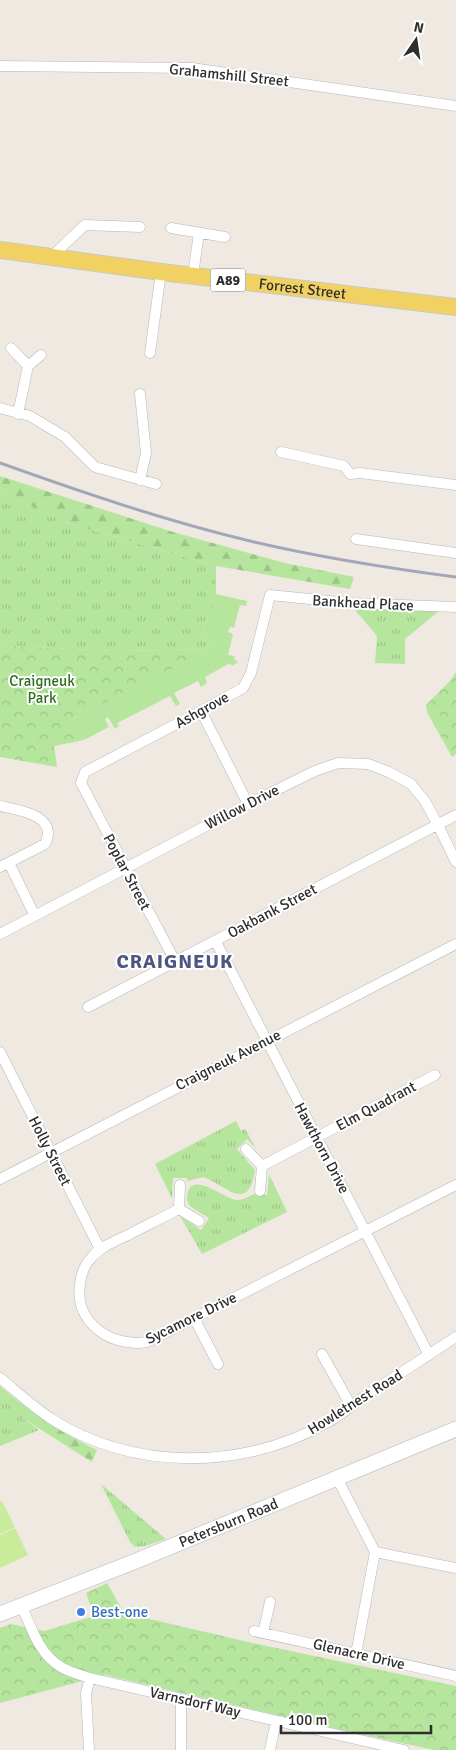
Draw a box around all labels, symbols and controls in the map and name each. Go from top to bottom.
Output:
north arrow [391,15,441,65]
text: N [412,18,425,37]
street label: Grahamshill Street [168,60,290,90]
road number: A89 [210,268,246,292]
street label: Forrest Street [258,275,347,303]
street label: Bankhead Place [312,591,414,615]
park label: Craigneuk Park [9,672,75,707]
street label: Ashgrove [172,688,232,732]
street label: Willow Drive [202,781,282,833]
street label: Poplar Street [99,831,155,913]
street label: Oakbank Street [224,880,320,942]
district label: CRAIGNEUK [117,949,233,974]
street label: Craigneuk Avenue [172,1026,284,1094]
street label: Elm Quadrant [333,1077,419,1135]
street label: Hawthorn Drive [290,1099,354,1197]
street label: Holly Street [25,1113,75,1189]
street label: Sycamore Drive [143,1288,239,1348]
street label: Howletnest Road [304,1366,406,1438]
street label: Petersburn Road [176,1494,281,1551]
place label: Best-one [91,1603,148,1621]
marker: Best-one [75,1606,87,1618]
street label: Glenacre Drive [311,1635,407,1673]
street label: Varnsdorf Way [148,1683,242,1721]
scale bar [281,1702,431,1734]
text: 100 m [288,1711,328,1729]

